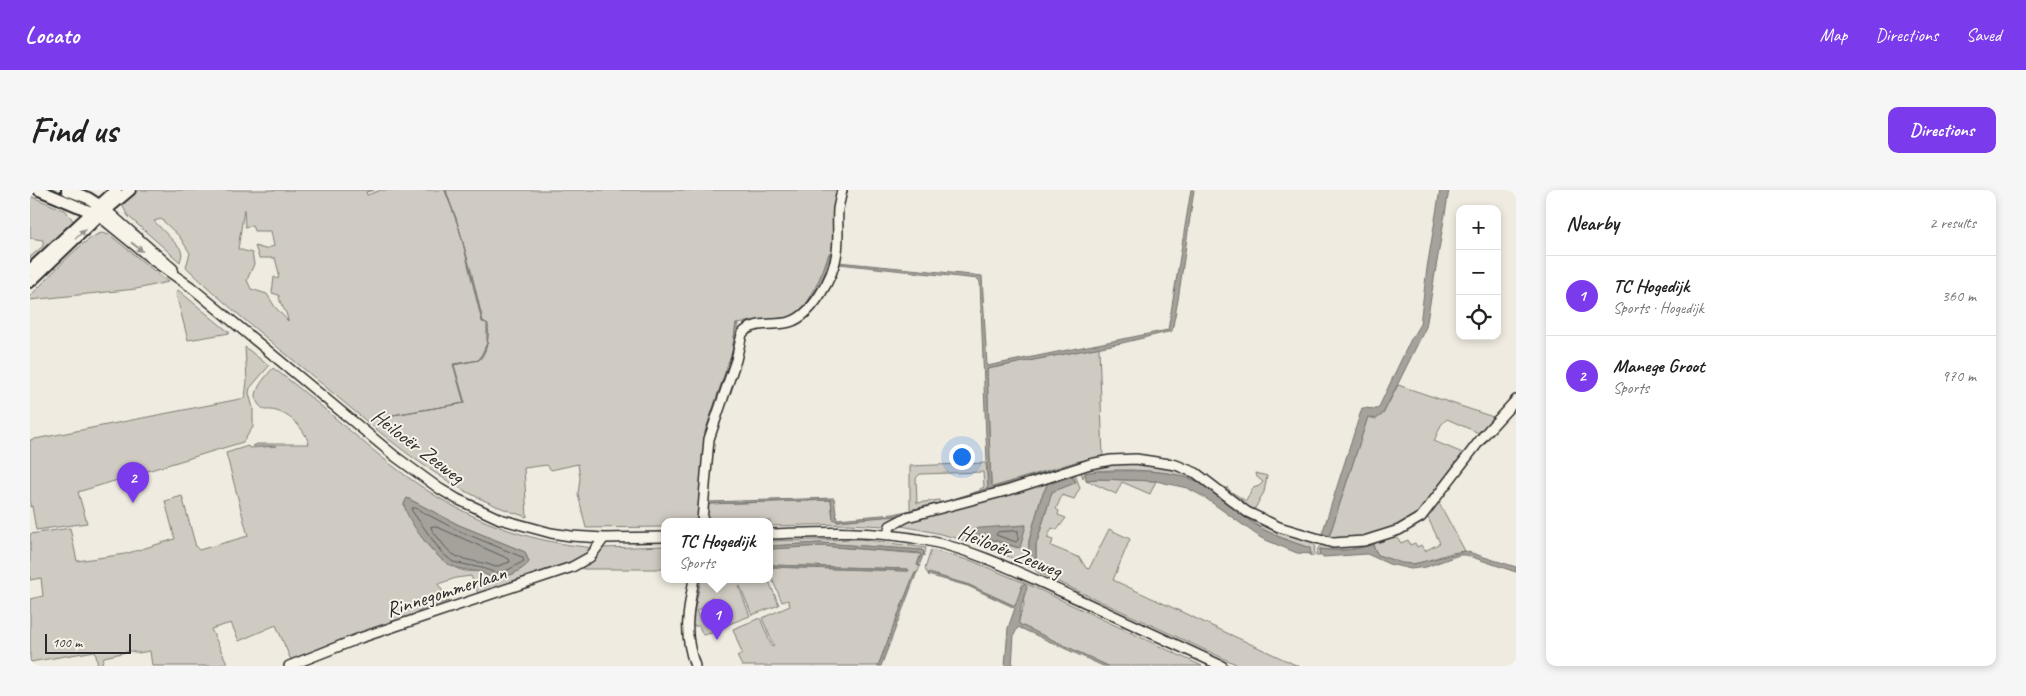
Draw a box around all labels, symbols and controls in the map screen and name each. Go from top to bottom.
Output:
text: Locato [25,20,79,50]
text: Map [1820,24,1847,46]
text: Directions [1875,24,1938,46]
text: Saved [1966,24,2001,46]
button: Directions [1888,107,1996,153]
text: Find us [30,108,117,153]
map controls [1456,205,1501,340]
button: + [1456,205,1501,250]
text: Nearby [1566,210,1619,236]
text: 2 results [1929,213,1976,233]
one-way arrow [73,228,85,240]
one-way arrow [130,242,143,253]
button: − [1456,250,1501,295]
text: TC Hogedijk [1613,274,1689,298]
text: 1 [1578,286,1586,306]
text: 360 m [1942,286,1976,306]
button: locate [1456,295,1501,340]
text: Sports · Hogedijk [1613,298,1704,318]
text: Manege Groot [1613,354,1705,378]
text: 2 [1578,366,1586,386]
text: 970 m [1942,366,1976,386]
text: Sports [1613,378,1649,398]
street label: Heilooër Zeeweg [367,403,471,490]
your location [949,444,975,470]
pin: 2 [117,462,149,503]
popup [661,518,773,583]
street label: Heilooër Zeeweg [954,518,1067,584]
text: TC Hogedijk [679,529,755,553]
text: Sports [679,553,715,573]
street label: Rinnegommerlaan [383,559,510,623]
pin: 1 [701,599,733,640]
scale bar [45,631,131,654]
text: 100 m [52,634,82,651]

